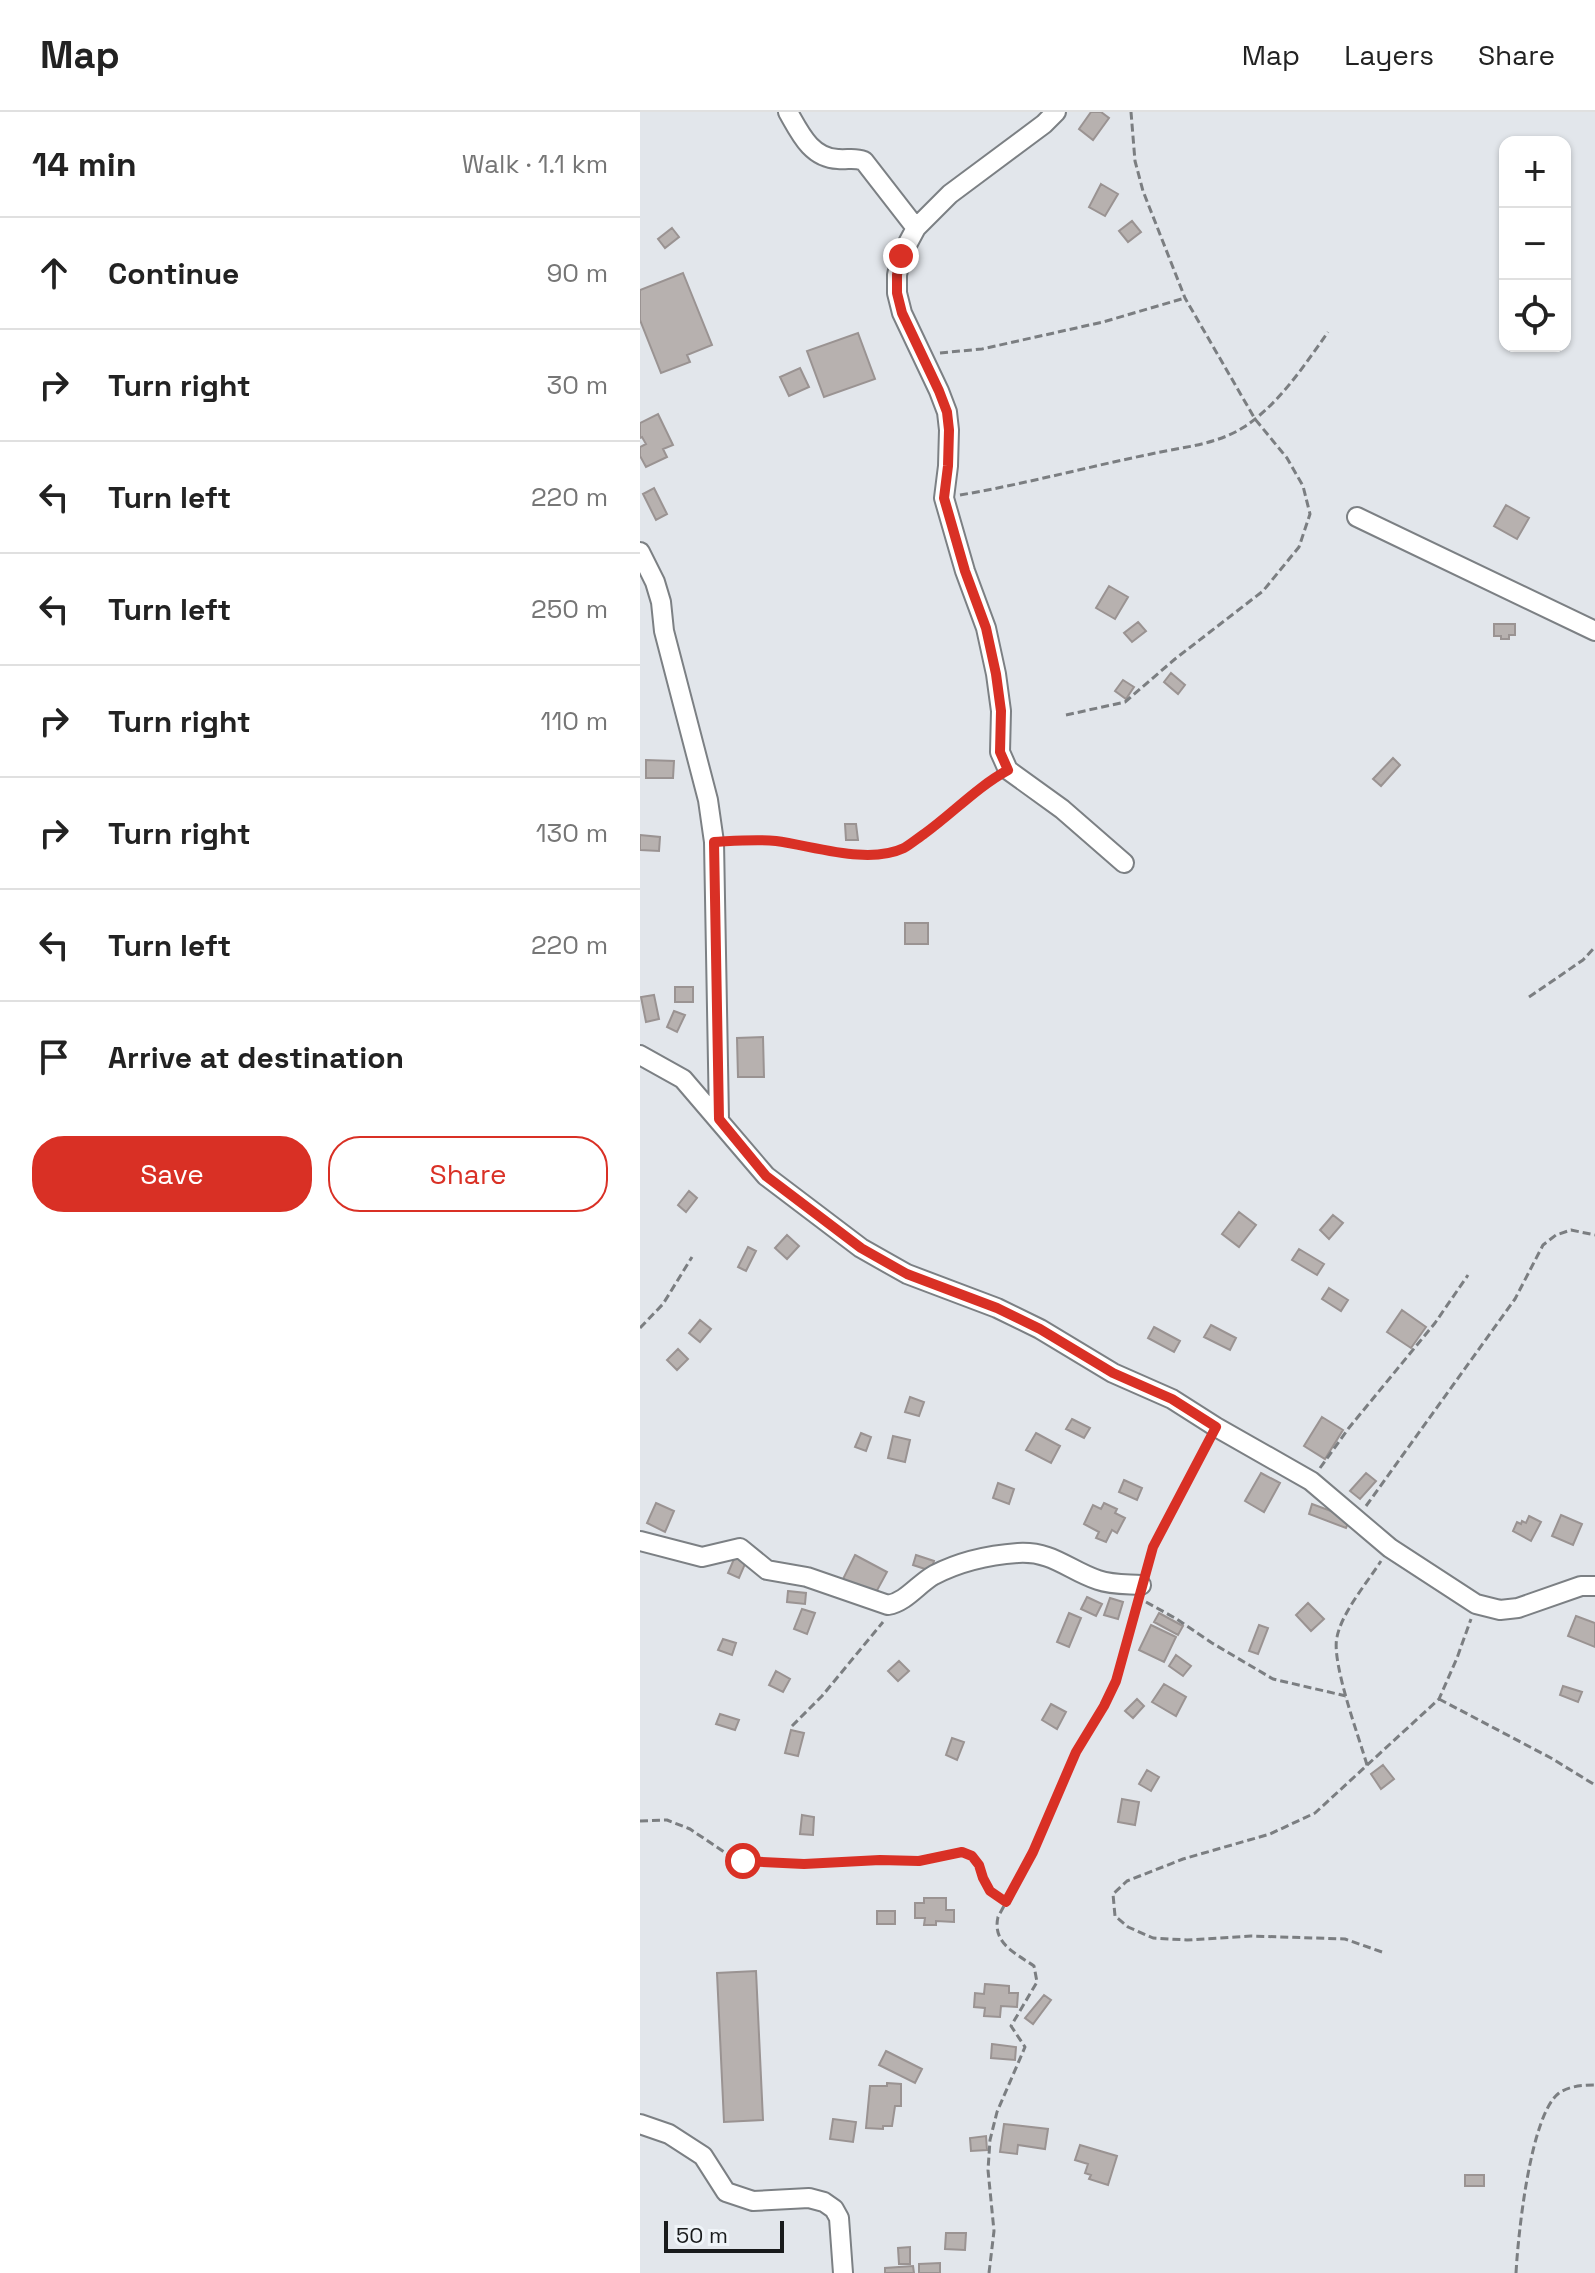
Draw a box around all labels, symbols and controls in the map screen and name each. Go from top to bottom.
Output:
text: Map [40,31,120,79]
text: Map [1242,37,1300,73]
text: Layers [1344,37,1434,73]
text: Share [1478,37,1555,73]
map controls [1499,136,1571,352]
button: + [1499,136,1571,208]
text: 14 min [32,143,137,186]
text: Walk · 1.1 km [462,147,608,181]
button: − [1499,208,1571,280]
route end [883,238,919,274]
icon: ahead [32,251,76,295]
text: Continue [108,254,239,293]
text: 90 m [546,256,608,290]
button: locate [1499,280,1571,352]
icon: right [32,363,76,407]
text: Turn right [108,366,251,405]
text: 30 m [547,368,608,402]
icon: left [32,475,76,519]
text: Turn left [108,478,231,517]
text: 220 m [531,480,608,514]
icon: left [32,587,76,631]
text: Turn left [108,590,231,629]
text: 250 m [531,592,608,626]
icon: right [32,699,76,743]
text: Turn right [108,702,251,741]
text: 110 m [541,704,608,738]
icon: right [32,811,76,855]
text: Turn right [108,814,251,853]
text: 130 m [536,816,608,850]
icon: left [32,923,76,967]
text: Turn left [108,926,231,965]
text: 220 m [531,928,608,962]
icon: arrive [32,1035,76,1079]
text: Arrive at destination [108,1038,404,1077]
button: Save [32,1136,312,1212]
button: Share [328,1136,608,1212]
route start [725,1843,761,1879]
scale bar [664,2217,784,2253]
text: 50 m [676,2221,728,2249]

